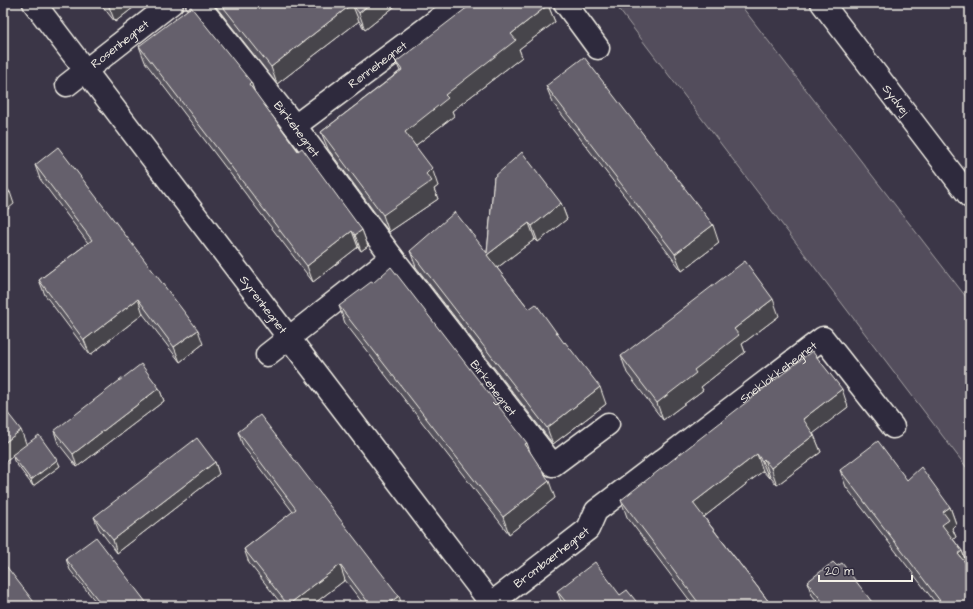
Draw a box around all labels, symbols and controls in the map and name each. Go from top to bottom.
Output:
street label: Rosenhegnet [87,16,153,72]
street label: Rønnehegnet [345,37,411,93]
street label: Sydvej [878,81,914,120]
street label: Birkehegnet [269,98,324,161]
street label: Syrenhegnet [235,272,291,338]
street label: Sneklokkehegnet [736,337,821,408]
street label: Birkehegnet [466,357,520,420]
street label: Brombærhegnet [510,523,593,592]
scale bar [819,557,912,583]
text: 20 m [825,563,854,580]

